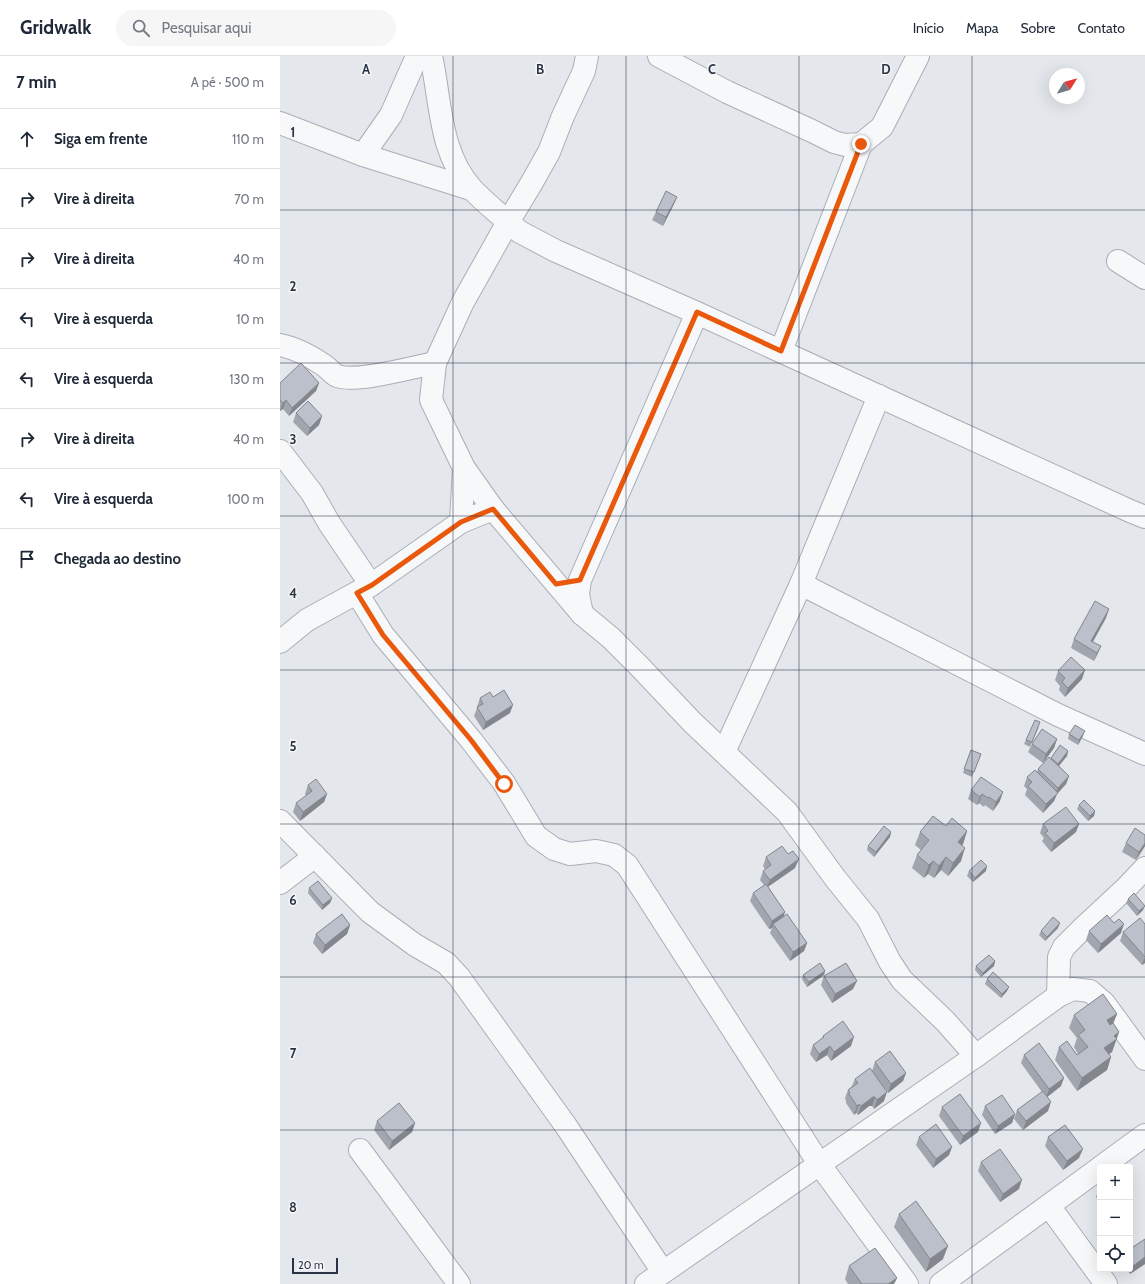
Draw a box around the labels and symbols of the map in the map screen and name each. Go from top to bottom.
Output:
text: A [362,61,371,77]
text: B [536,61,544,77]
text: C [708,61,716,77]
text: D [881,61,891,77]
north arrow [1049,68,1085,104]
text: 1 [291,124,295,140]
route end [852,135,870,153]
text: 2 [290,278,297,294]
text: 3 [289,431,297,447]
text: 4 [289,585,297,601]
text: 5 [290,738,297,754]
route start [495,775,513,793]
text: 6 [289,892,297,908]
text: 7 [290,1045,297,1061]
text: 8 [289,1199,297,1215]
scale bar [292,1256,338,1275]

